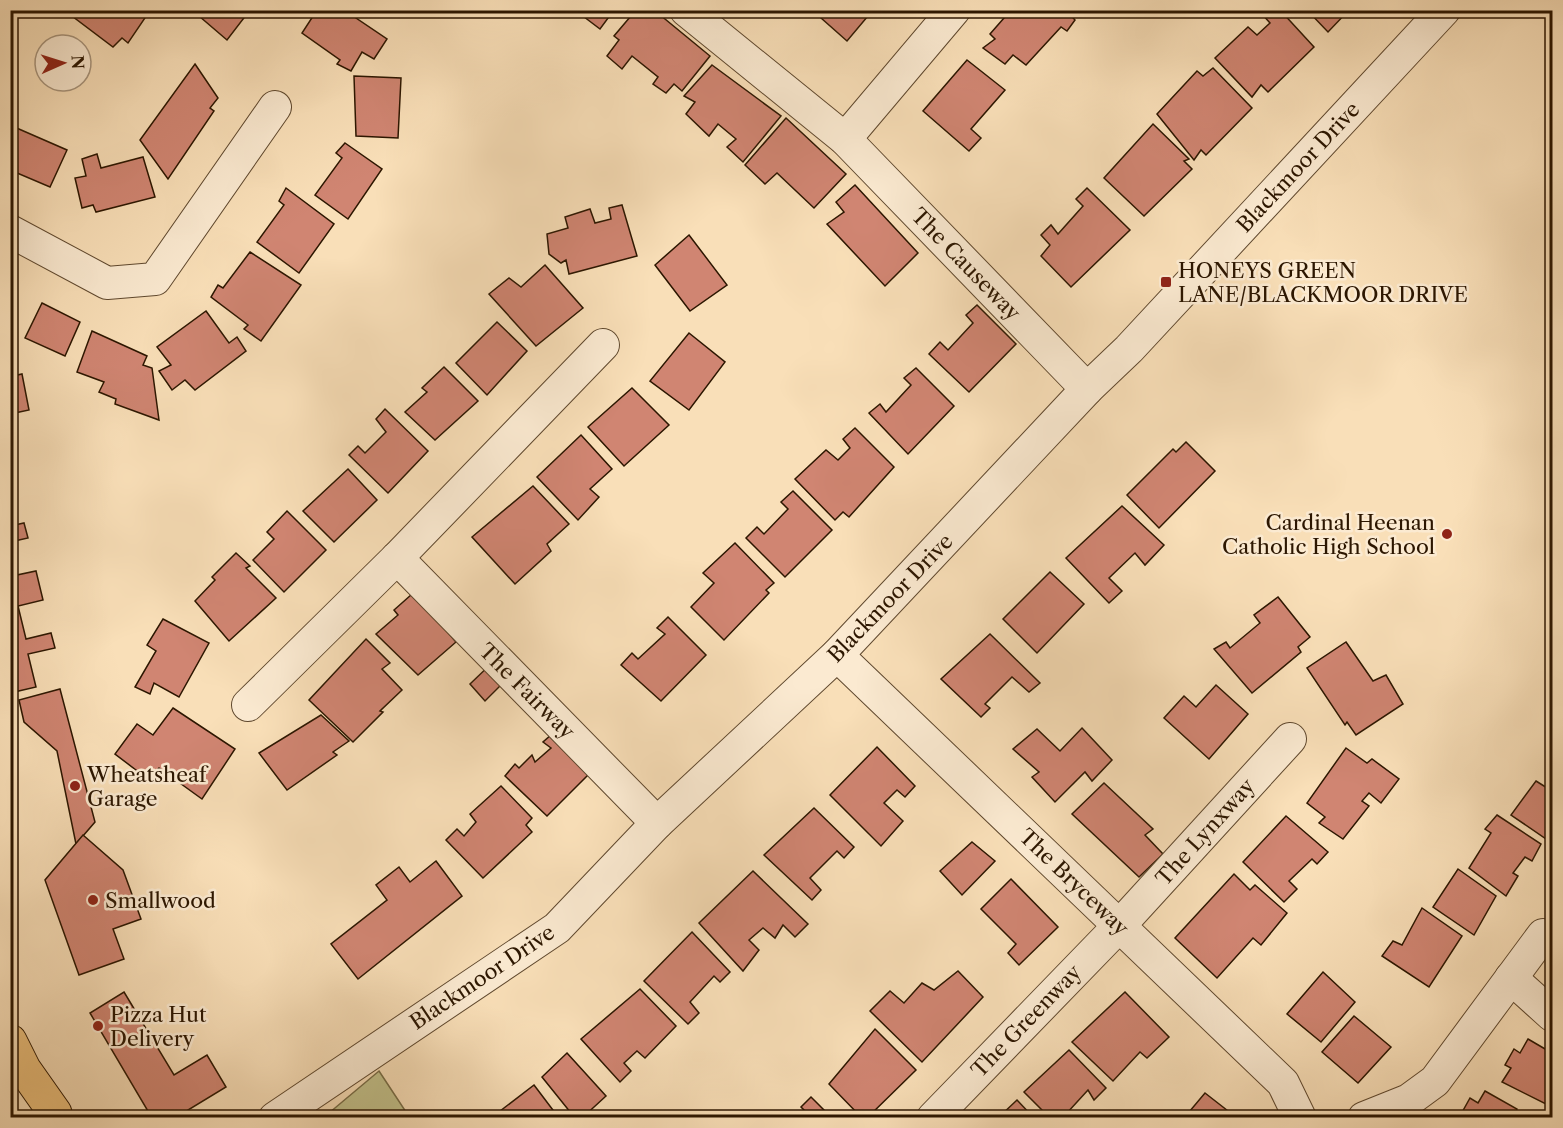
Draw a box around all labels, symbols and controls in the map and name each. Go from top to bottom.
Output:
north arrow [33,33,93,93]
text: N [68,55,88,70]
street label: Blackmoor Drive [1231,97,1365,237]
street label: The Causeway [906,203,1026,325]
place label: HONEYS GREEN LANE/BLACKMOOR DRIVE [1178,258,1468,307]
marker: HONEYS GREEN LANE/BLACKMOOR DRIVE [1159,275,1173,289]
place label: Cardinal Heenan Catholic High School [1222,510,1435,559]
marker: Cardinal Heenan Catholic High School [1440,527,1454,541]
street label: Blackmoor Drive [822,529,958,667]
street label: The Fairway [474,638,580,744]
place label: Wheatsheaf Garage [86,762,209,811]
street label: The Lynxway [1151,773,1260,891]
marker: Wheatsheaf Garage [68,779,82,793]
street label: The Bryceway [1014,824,1134,941]
place label: Smallwood [105,888,216,913]
marker: Smallwood [86,893,100,907]
street label: Blackmoor Drive [405,919,559,1035]
street label: The Greenway [966,959,1086,1083]
place label: Pizza Hut Delivery [110,1002,207,1051]
marker: Pizza Hut Delivery [91,1019,105,1033]

